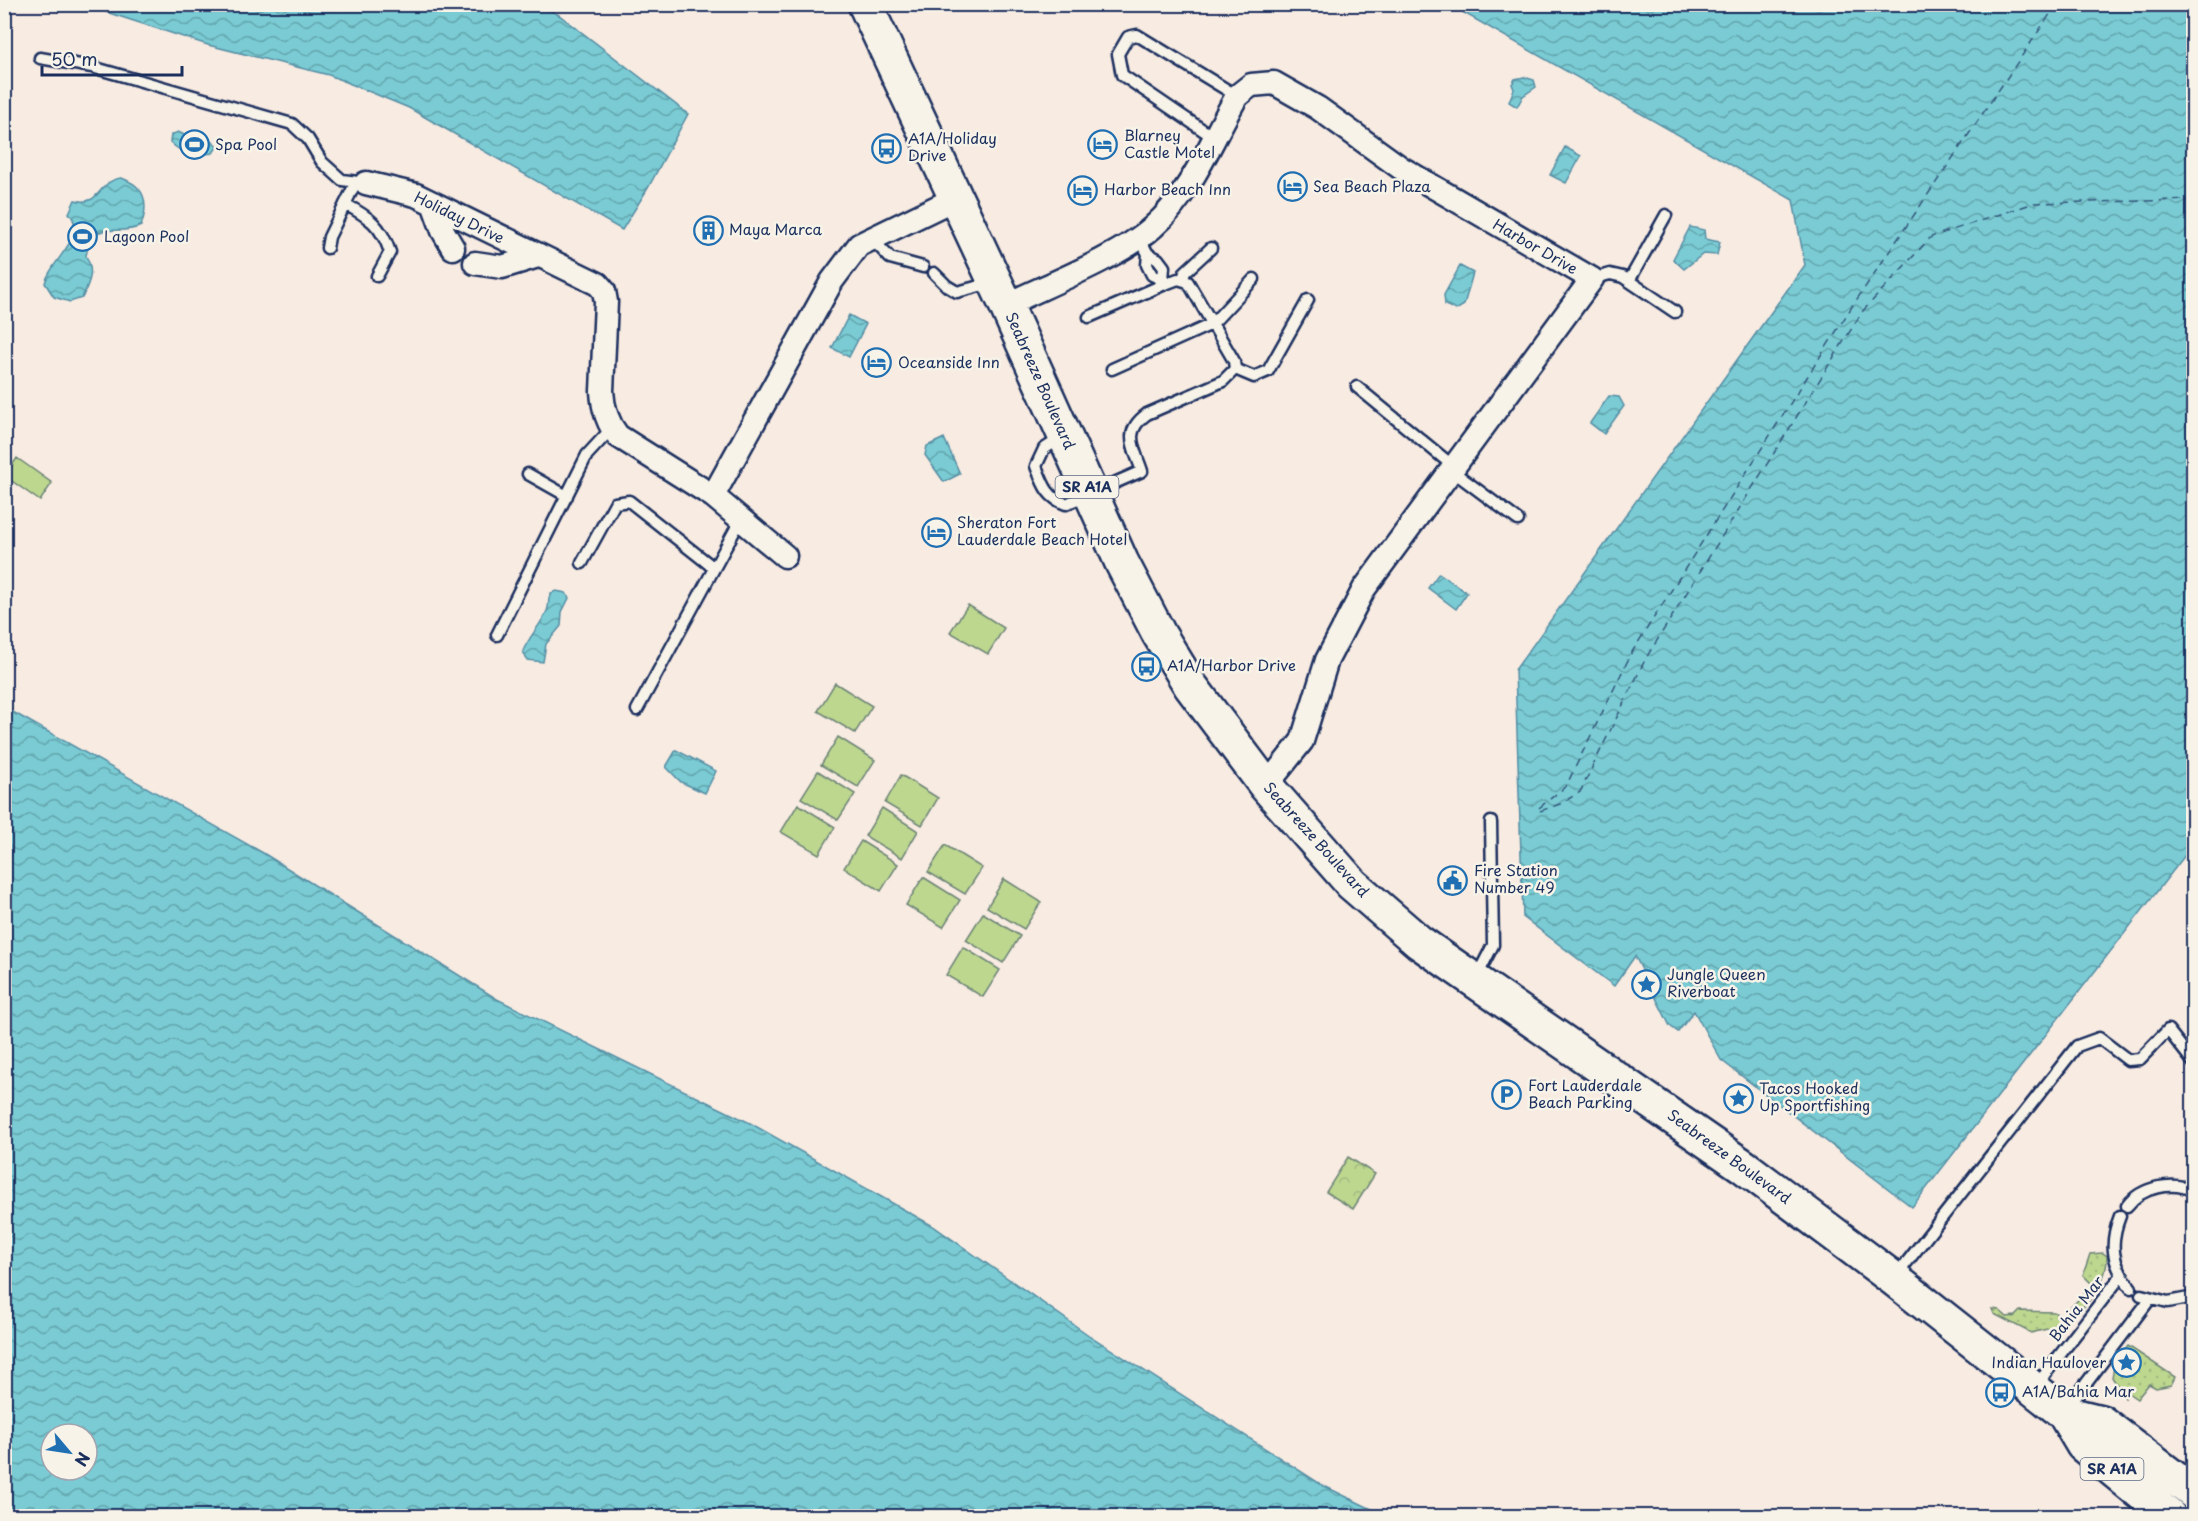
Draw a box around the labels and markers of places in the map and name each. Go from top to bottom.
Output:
place label: Blarney Castle Motel [1124,123,1215,163]
place label: A1A/Holiday Drive [908,126,997,166]
sports icon: Spa Pool [178,129,210,161]
hotel icon: Blarney Castle Motel [1087,129,1119,161]
place label: Spa Pool [215,132,277,155]
bus stop icon: A1A/Holiday Drive [871,132,903,164]
hotel icon: Sea Beach Plaza [1276,171,1308,203]
hotel icon: Harbor Beach Inn [1067,174,1099,206]
place label: Sea Beach Plaza [1313,174,1431,197]
place label: Harbor Beach Inn [1104,177,1231,200]
building icon: Maya Marca [692,214,724,246]
place label: Maya Marca [729,217,823,240]
sports icon: Lagoon Pool [67,221,99,253]
place label: Lagoon Pool [104,224,189,247]
hotel icon: Oceanside Inn [861,347,893,379]
place label: Oceanside Inn [898,350,1000,373]
place label: Sheraton Fort Lauderdale Beach Hotel [957,510,1127,550]
hotel icon: Sheraton Fort Lauderdale Beach Hotel [920,516,952,548]
bus stop icon: A1A/Harbor Drive [1130,650,1162,682]
place label: A1A/Harbor Drive [1167,653,1296,676]
place label: Fire Station Number 49 [1474,858,1558,898]
public building icon: Fire Station Number 49 [1437,864,1469,896]
place label: Jungle Queen Riverboat [1667,962,1766,1002]
place icon: Jungle Queen Riverboat [1630,968,1662,1000]
place label: Fort Lauderdale Beach Parking [1528,1073,1642,1113]
place label: Tacos Hooked Up Sportfishing [1759,1076,1870,1116]
parking icon: Fort Lauderdale Beach Parking [1491,1079,1523,1111]
place icon: Tacos Hooked Up Sportfishing [1722,1082,1754,1114]
place icon: Indian Haulover [2111,1347,2143,1379]
place label: Indian Haulover [1992,1350,2106,1373]
bus stop icon: A1A/Bahia Mar [1985,1376,2017,1408]
place label: A1A/Bahia Mar [2022,1379,2134,1402]

